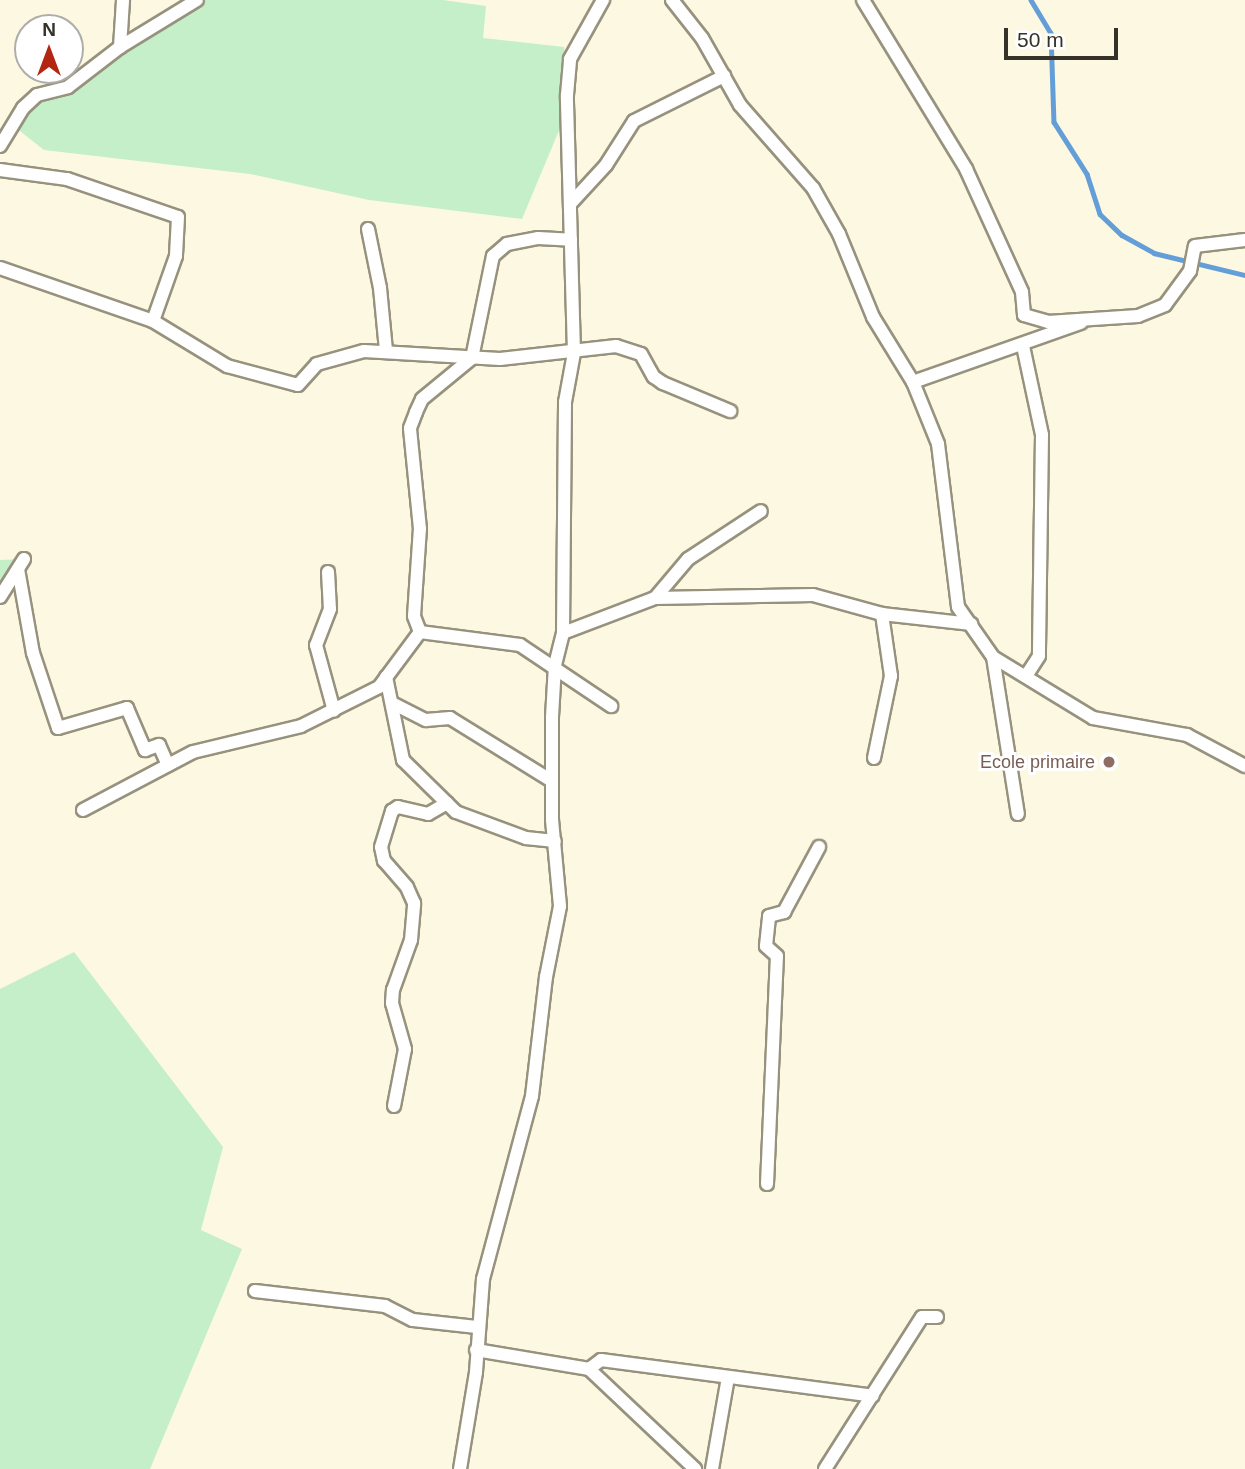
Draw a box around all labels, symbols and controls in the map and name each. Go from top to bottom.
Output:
north arrow [14,14,84,84]
scale bar [1007,14,1121,58]
text: N [42,19,56,40]
text: 50 m [1017,28,1064,51]
place label: Ecole primaire [980,751,1095,773]
marker: Ecole primaire [1101,754,1117,770]

